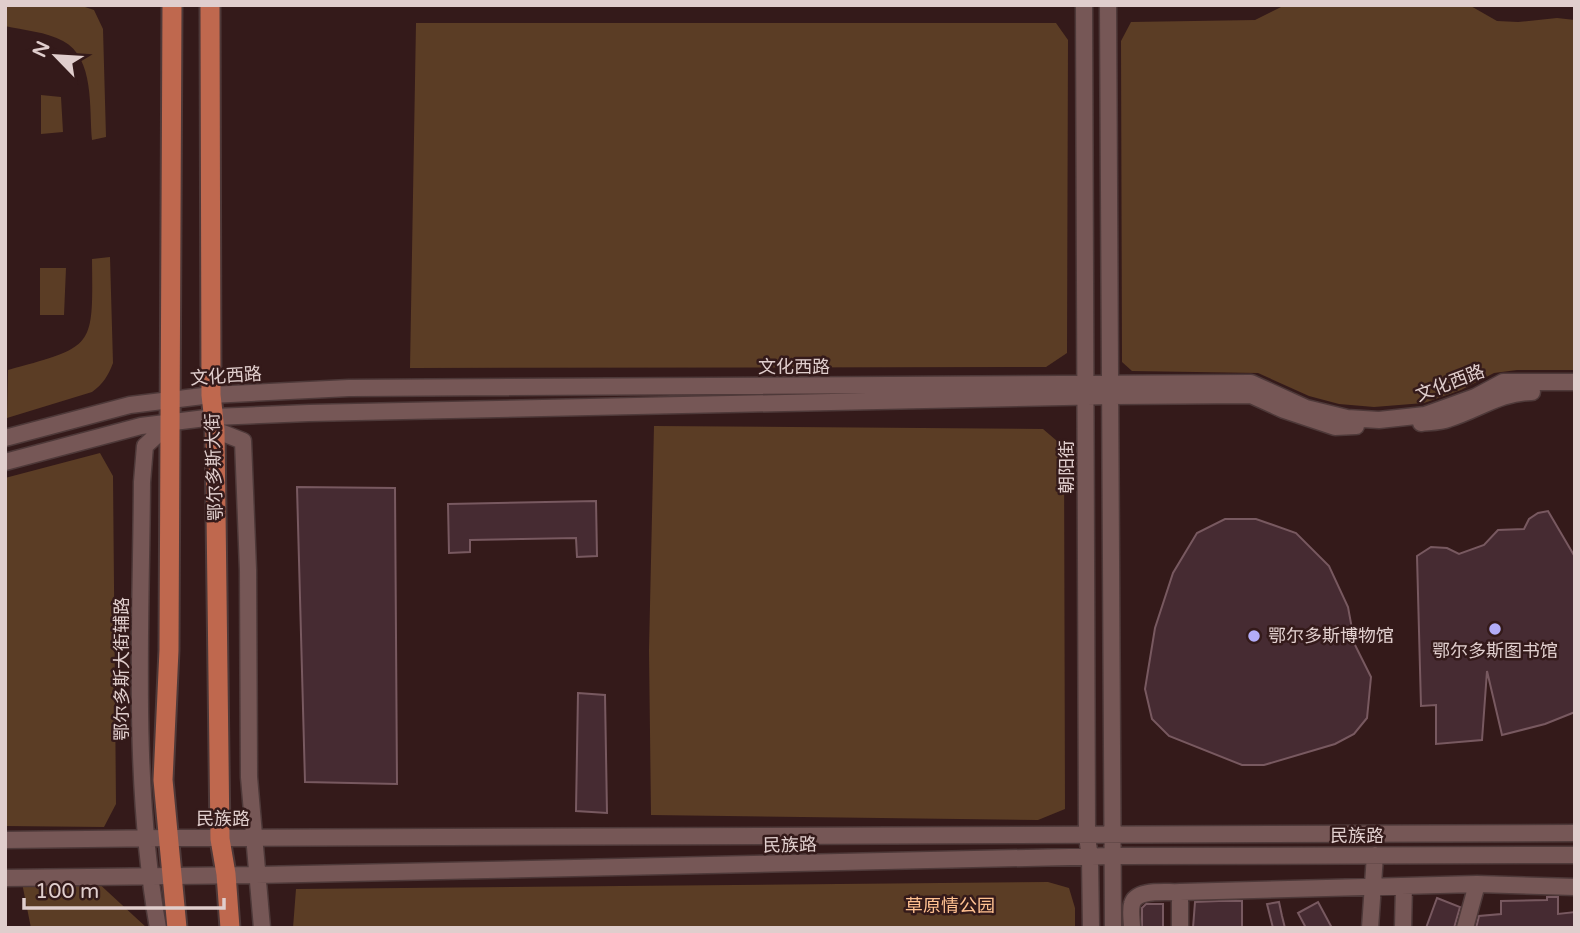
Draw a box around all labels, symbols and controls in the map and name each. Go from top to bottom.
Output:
north arrow [21,21,91,91]
text: N [28,38,55,61]
street label: 文化西路 [758,356,830,378]
street label: 文化西路 [1412,360,1488,406]
street label: 文化西路 [189,363,263,389]
street label: 鄂尔多斯大街 [201,413,227,521]
street label: 朝阳街 [1056,440,1078,494]
street label: 鄂尔多斯大街辅路 [111,597,133,741]
marker: 鄂尔多斯图书馆 [1487,621,1503,637]
place label: 鄂尔多斯博物馆 [1268,625,1394,647]
marker: 鄂尔多斯博物馆 [1246,628,1262,644]
place label: 鄂尔多斯图书馆 [1432,640,1558,662]
street label: 民族路 [196,808,250,830]
street label: 民族路 [1330,825,1384,847]
street label: 民族路 [763,834,817,856]
scale bar [24,866,224,910]
text: 100 m [35,879,99,904]
park label: 草原情公园 [905,895,995,917]

